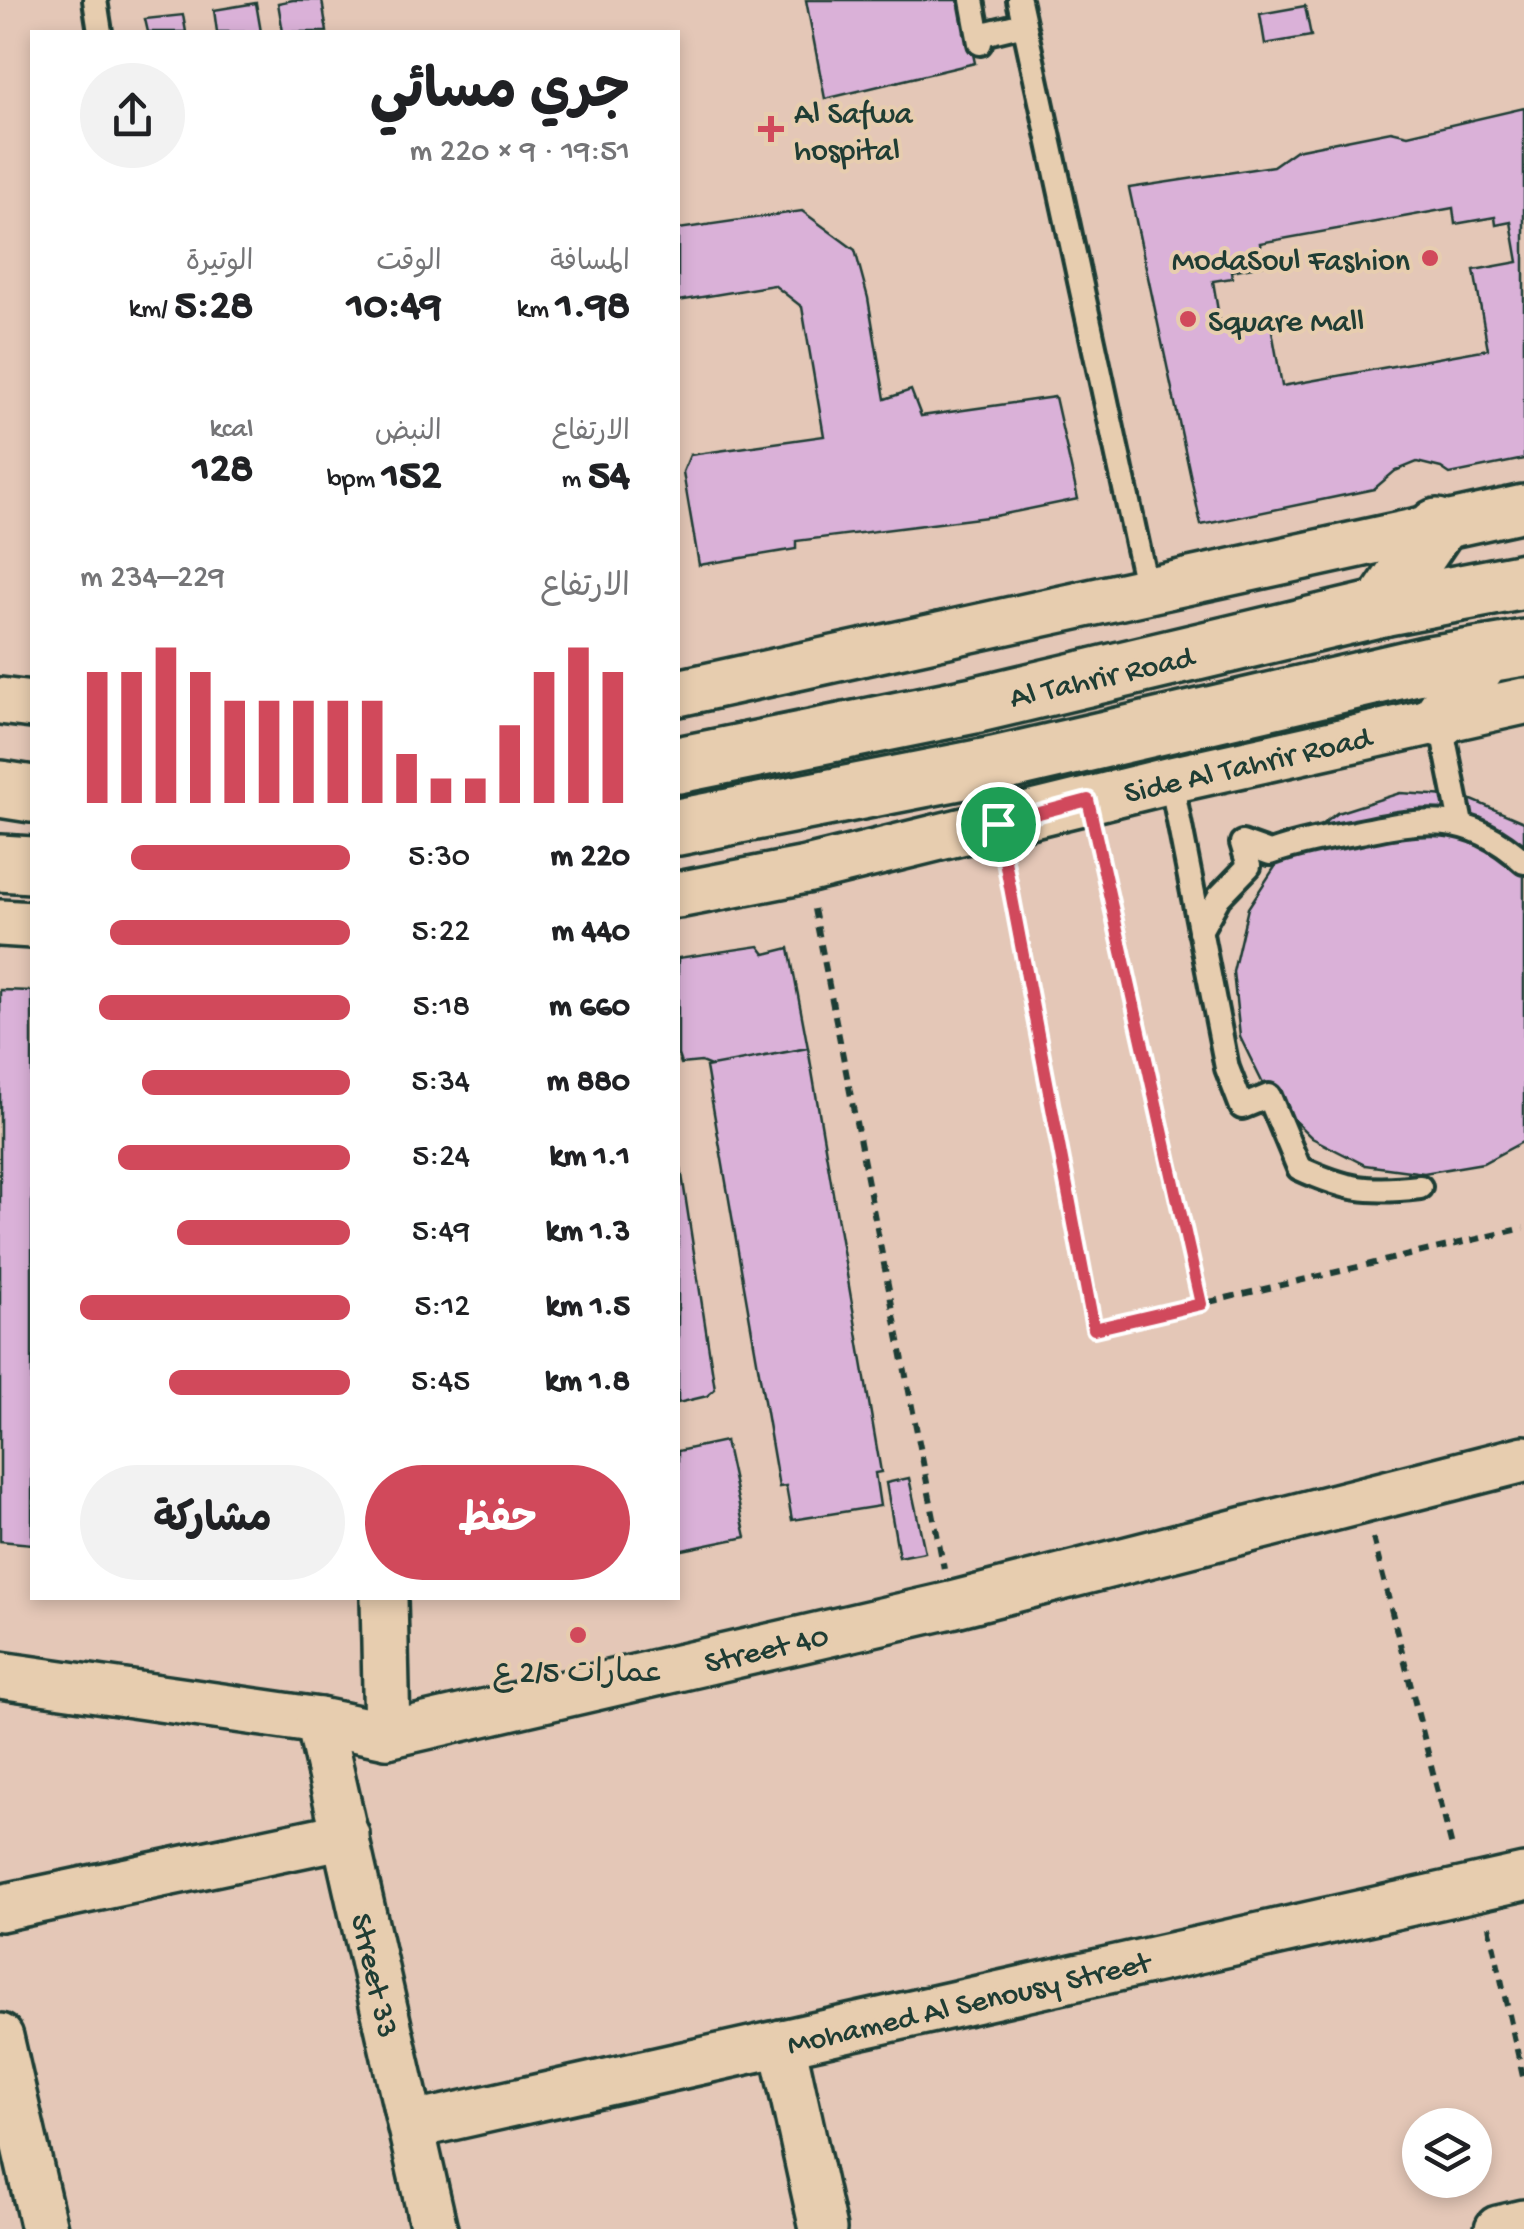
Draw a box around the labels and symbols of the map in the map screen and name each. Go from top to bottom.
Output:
place label: Al Safwa hospital [794,97,914,172]
marker: Al Safwa hospital [758,116,784,142]
place label: ModaSoul Fashion [1172,244,1410,282]
marker: ModaSoul Fashion [1419,247,1441,269]
place label: Square Mall [1208,305,1364,343]
marker: Square Mall [1177,308,1199,330]
street label: Al Tahrir Road [1006,640,1200,720]
street label: Side Al Tahrir Road [1121,720,1378,815]
pin [956,782,1041,867]
street label: Street 40 [701,1619,833,1685]
marker: عمارات 2/5 ع [567,1624,589,1646]
place label: عمارات 2/5 ع [492,1656,664,1694]
street label: Street 33 [339,1910,405,2042]
street label: Mohamed Al Senousy Street [784,1945,1157,2066]

